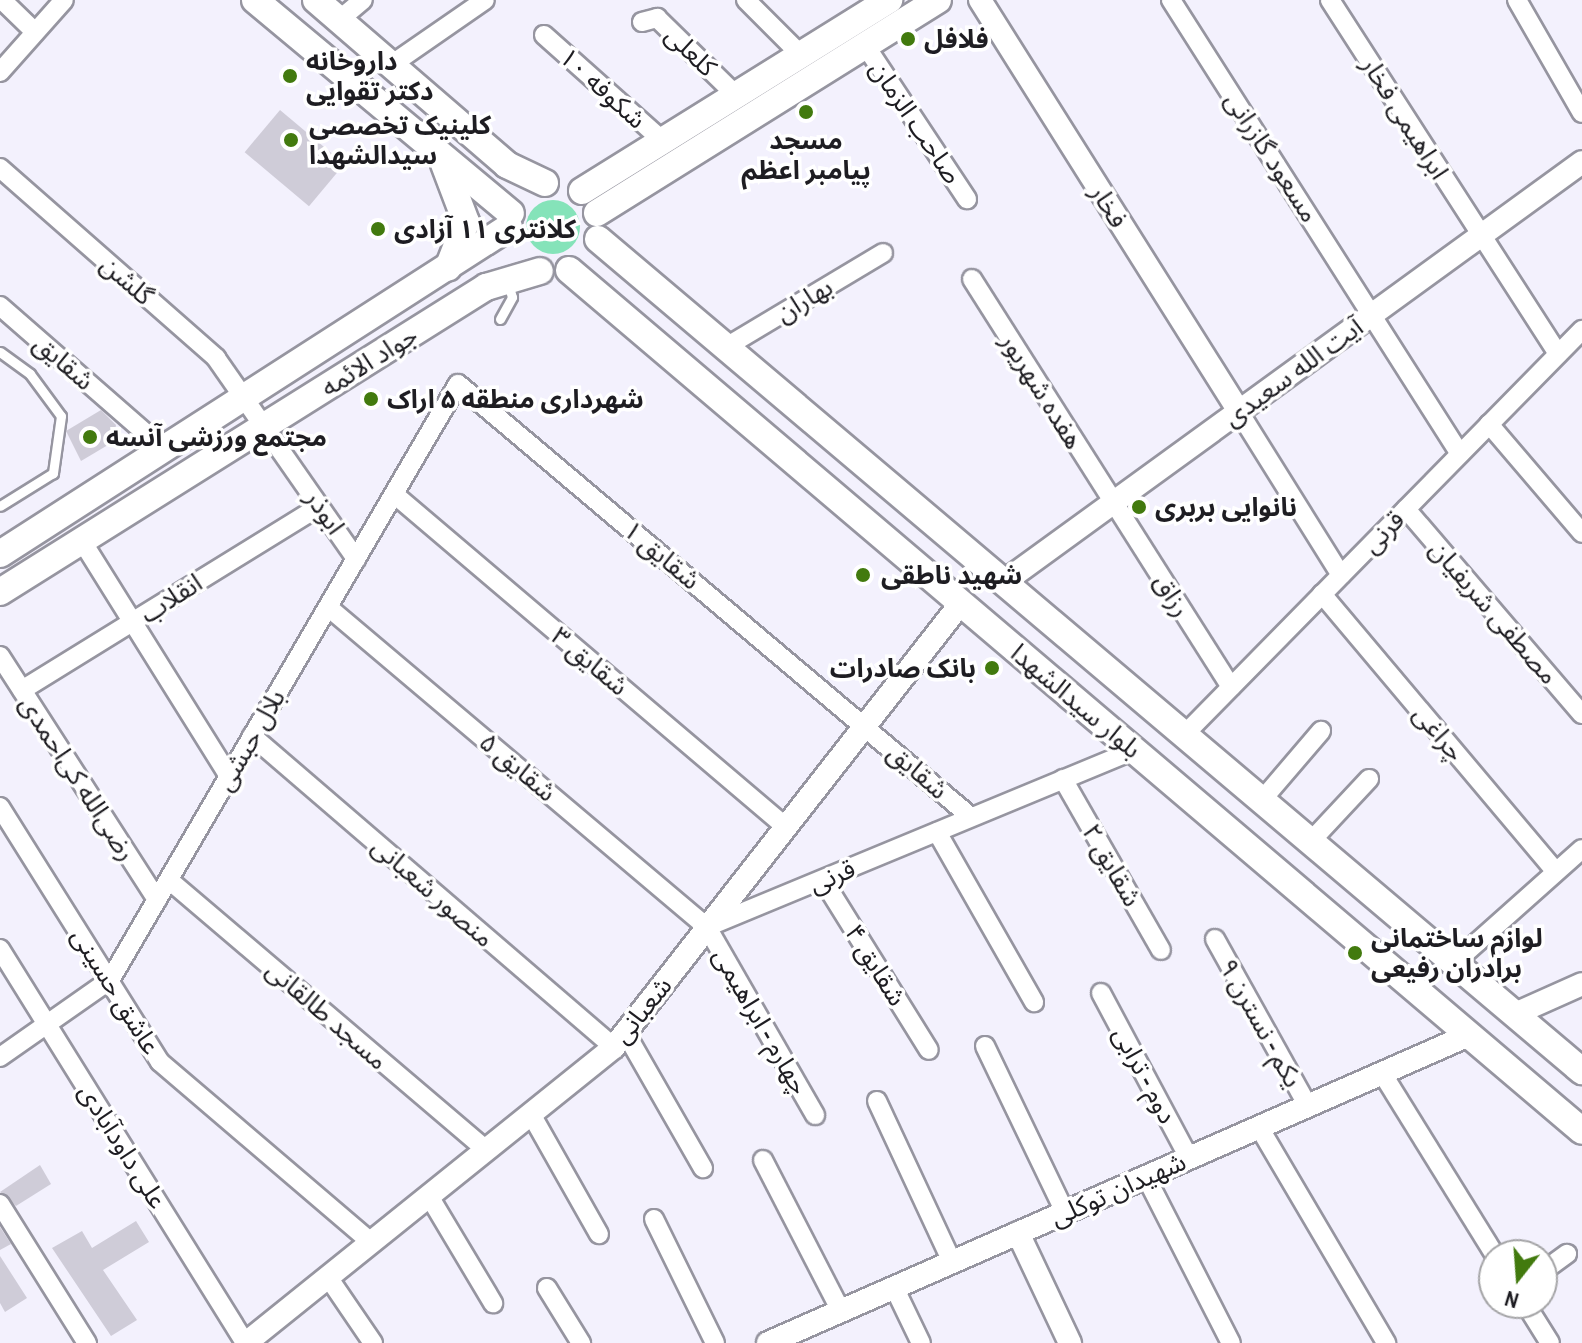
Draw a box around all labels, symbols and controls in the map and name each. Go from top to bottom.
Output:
street label: کلعلی [659,19,723,83]
place label: فلافل [924,23,989,55]
marker: فلافل [899,30,917,48]
street label: شکوفه ۱۰ [553,41,653,135]
place label: داروخانه دکتر تقوایی [306,45,433,106]
street label: ابراهیمی فخار [1355,51,1455,185]
street label: صاحب الزمان [863,54,969,190]
marker: داروخانه دکتر تقوایی [281,67,299,85]
street label: مسعود گازرانی [1218,86,1326,228]
marker: مسجد پیامبر اعظم [797,103,815,121]
place label: کلینیک تخصصی سیدالشهدا [309,109,491,170]
place label: مسجد پیامبر اعظم [741,124,871,186]
marker: کلینیک تخصصی سیدالشهدا [280,129,302,151]
street label: فخار [1084,179,1134,233]
place label: کلانتری ۱۱ آزادی [394,213,576,245]
marker: کلانتری ۱۱ آزادی [369,220,387,238]
street label: گلشن [94,249,160,311]
street label: بهاران [770,271,838,329]
street label: آیت الله سعیدی [1217,311,1369,433]
street label: جواد الائمه [315,319,423,403]
street label: شقایق [28,327,100,397]
street label: هفده شهریور [994,327,1090,455]
place label: شهرداری منطقه ۵ اراک [387,383,644,415]
marker: شهرداری منطقه ۵ اراک [362,390,380,408]
place label: مجتمع ورزشی آنسه [106,421,327,453]
marker: مجتمع ورزشی آنسه [81,428,99,446]
street label: ابوذر [299,484,351,540]
place label: نانوایی بربری [1155,491,1297,523]
marker: نانوایی بربری [1130,498,1148,516]
street label: قرنی [1355,504,1411,560]
street label: شقایق ۱ [617,514,707,596]
street label: مصطفی شریفیان [1423,534,1565,690]
place label: شهید ناطقی [881,559,1022,591]
marker: شهید ناطقی [852,564,874,586]
street label: انقلاب [134,567,208,629]
street label: رزاق [1147,568,1197,622]
street label: شقایق ۳ [545,620,635,702]
street label: بلوار سیدالشهدا [1004,637,1148,765]
place label: بانک صادرات [830,652,976,684]
marker: بانک صادرات [983,659,1001,677]
street label: بلال حبشی [208,684,292,796]
street label: رضی‌الله کی‌احمدی [13,690,143,866]
street label: چراغی [1407,699,1471,767]
street label: شقایق ۵ [473,726,563,808]
street label: شقایق [882,736,954,806]
street label: شقایق ۲ [1076,818,1148,912]
street label: منصور شعبانی [366,831,500,953]
street label: قرنی [804,852,860,900]
street label: شقایق ۴ [839,918,913,1012]
street label: عاشق حسینی [65,922,167,1060]
place label: لوازم ساختمانی برادران رفیعی [1371,922,1543,984]
street label: چهارم - ابراهیمی [707,942,815,1100]
marker: لوازم ساختمانی برادران رفیعی [1346,944,1364,962]
street label: یکم - نسترن ۹ [1213,953,1309,1093]
street label: مسجد طالقانی [260,954,394,1076]
street label: شعبانی [606,970,678,1050]
street label: دوم - ترابی [1107,1021,1183,1129]
street label: علی داودآبادی [72,1078,174,1214]
street label: شهیدان توکلی [1046,1145,1190,1233]
north arrow [1478,1239,1558,1319]
text: N [1501,1284,1522,1316]

